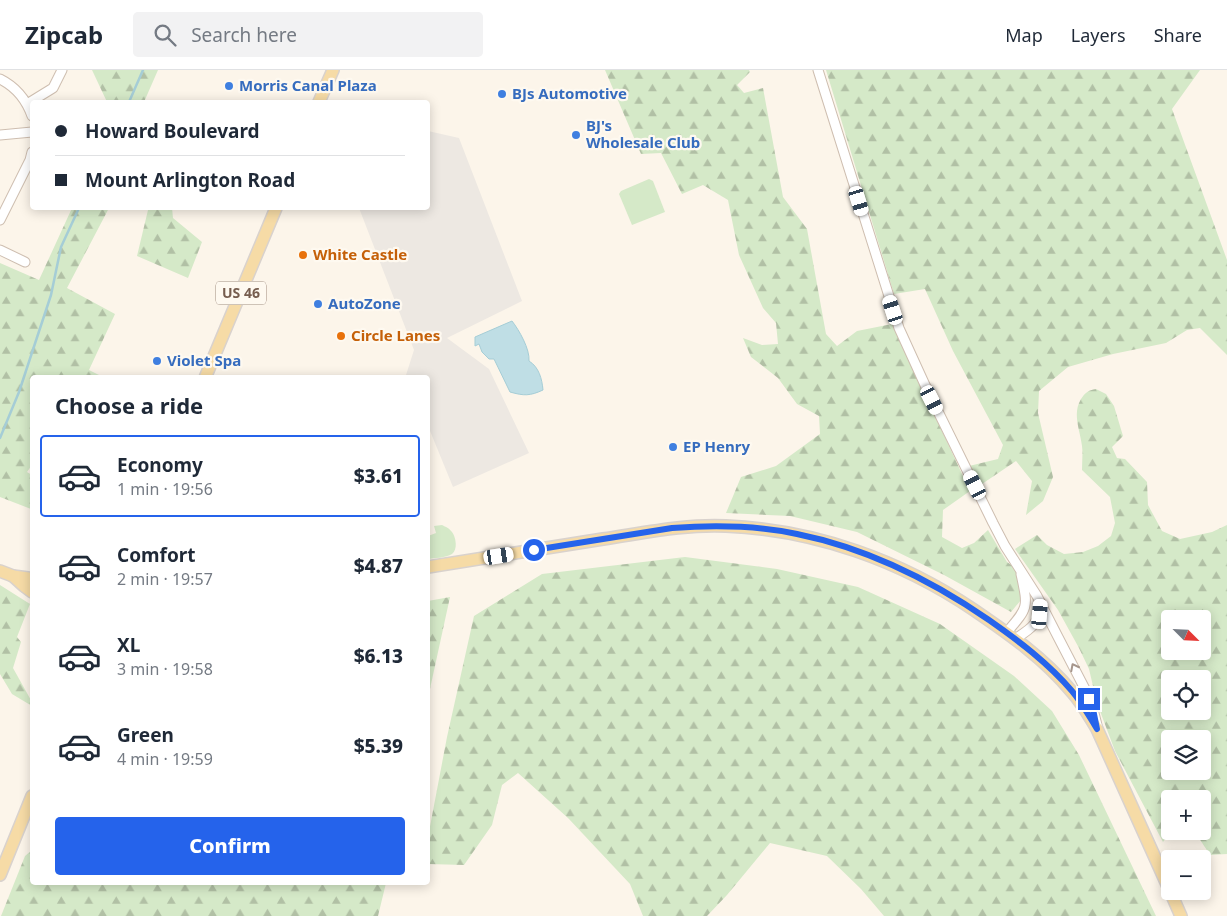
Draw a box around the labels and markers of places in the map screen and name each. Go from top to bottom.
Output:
place label: Morris Canal Plaza [239,75,377,95]
marker: Morris Canal Plaza [223,80,235,92]
place label: BJs Automotive [512,83,627,103]
marker: BJs Automotive [496,88,508,100]
place label: BJ's Wholesale Club [586,115,700,152]
marker: BJ's Wholesale Club [570,129,582,141]
place label: White Castle [313,244,407,264]
marker: White Castle [297,249,309,261]
place label: AutoZone [328,293,401,313]
marker: AutoZone [312,298,324,310]
place label: Circle Lanes [351,325,440,345]
marker: Circle Lanes [335,330,347,342]
place label: Violet Spa [167,350,241,370]
marker: Violet Spa [151,355,163,367]
place label: EP Henry [683,436,751,456]
marker: EP Henry [667,441,679,453]

